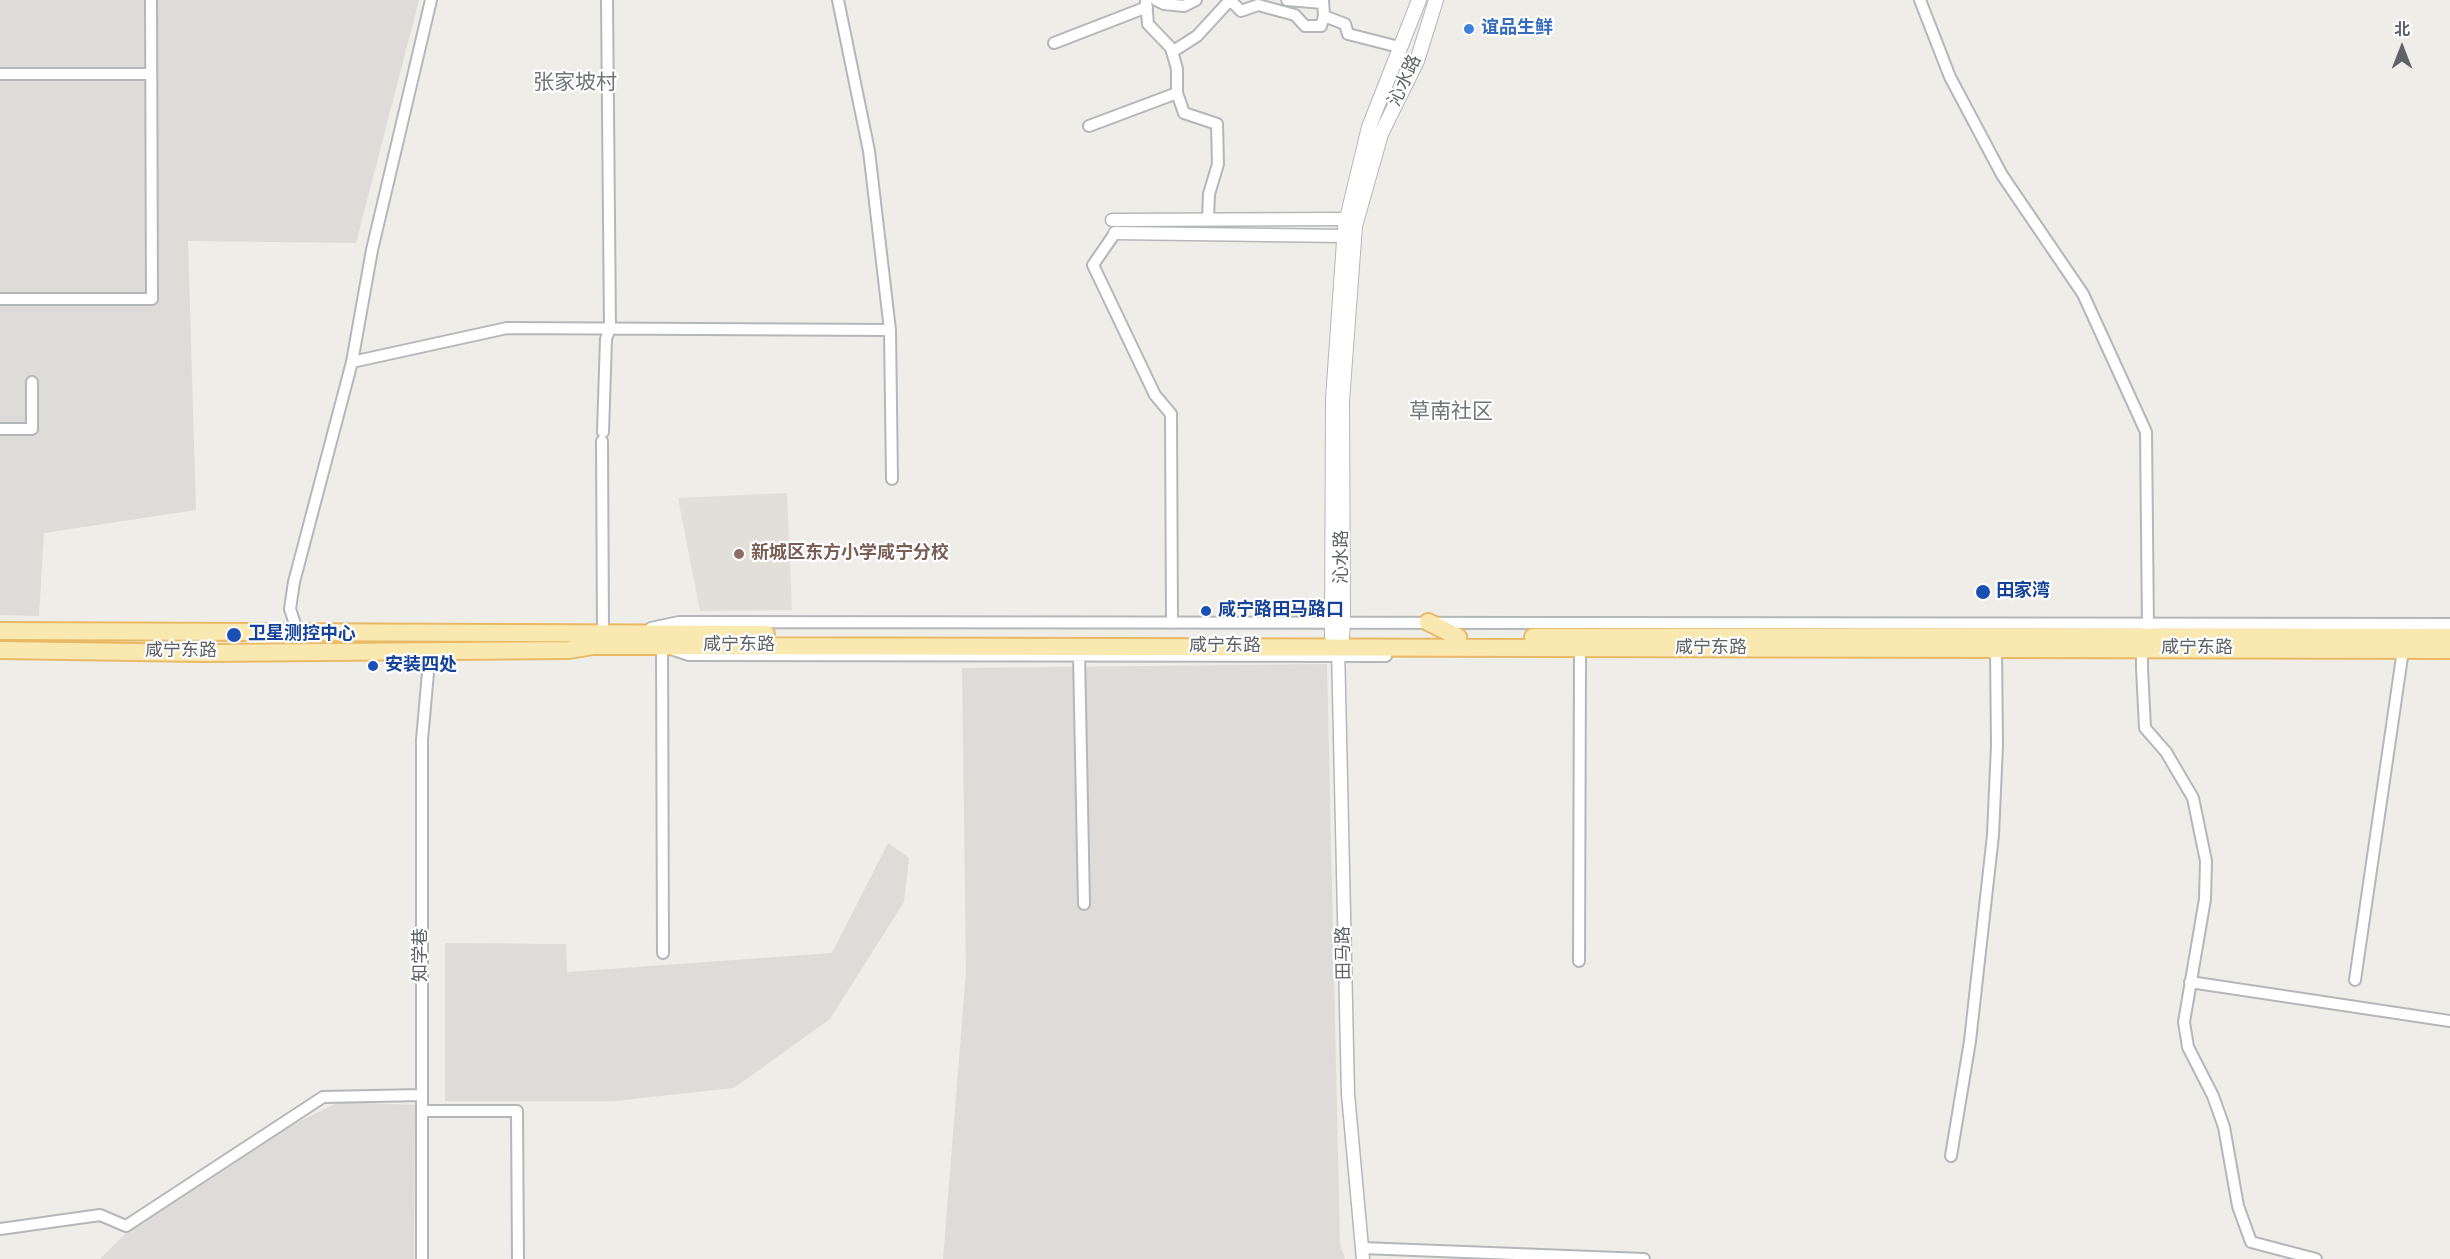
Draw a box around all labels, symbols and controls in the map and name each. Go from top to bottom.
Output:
place label: 谊品生鲜 [1481,18,1553,40]
north arrow [2372,18,2432,78]
text: 北 [2394,19,2410,41]
marker: 谊品生鲜 [1462,22,1476,36]
street label: 沁水路 [1385,52,1427,110]
district label: 张家坡村 [533,71,617,97]
district label: 草南社区 [1409,400,1493,426]
street label: 沁水路 [1332,530,1354,584]
place label: 新城区东方小学咸宁分校 [751,543,949,565]
marker: 新城区东方小学咸宁分校 [732,547,746,561]
place label: 田家湾 [1996,581,2050,603]
marker: 田家湾 [1974,583,1992,601]
place label: 咸宁路田马路口 [1218,600,1344,622]
marker: 咸宁路田马路口 [1199,604,1213,618]
place label: 卫星测控中心 [248,624,356,646]
marker: 卫星测控中心 [225,626,243,644]
street label: 咸宁东路 [703,635,775,657]
street label: 咸宁东路 [1189,636,1261,658]
street label: 咸宁东路 [1675,638,1747,660]
street label: 咸宁东路 [2161,638,2233,660]
street label: 咸宁东路 [145,641,217,663]
place label: 安装四处 [385,655,457,677]
marker: 安装四处 [366,659,380,673]
street label: 田马路 [1334,926,1356,980]
street label: 知学巷 [411,928,433,982]

